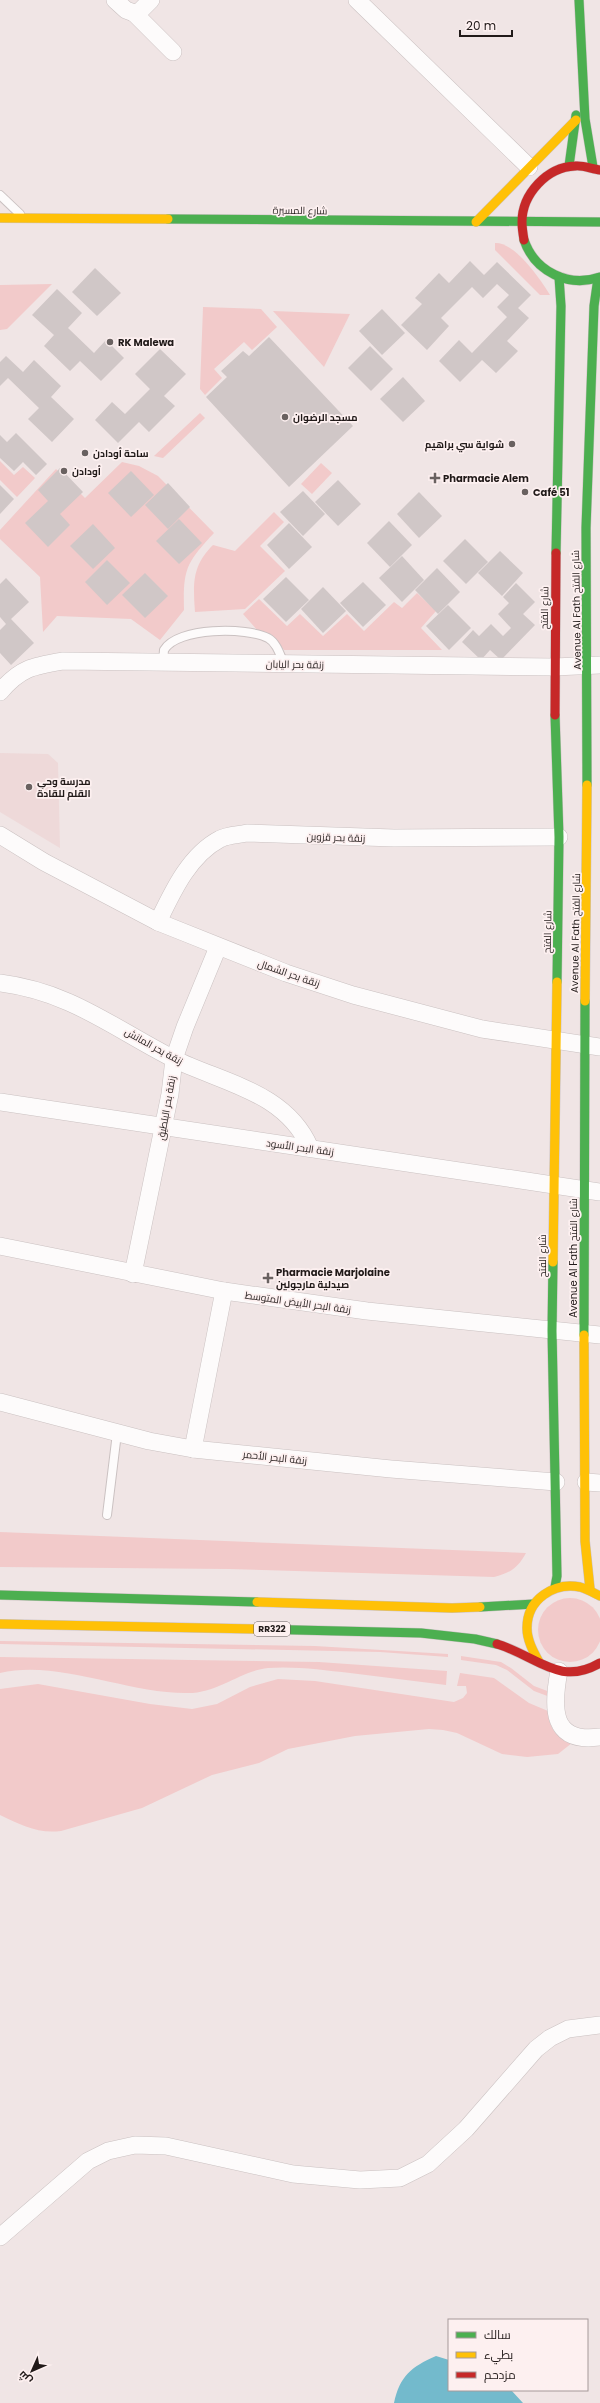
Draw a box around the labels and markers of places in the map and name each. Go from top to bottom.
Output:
place label: RK Malewa [118,335,174,350]
marker: RK Malewa [105,337,115,347]
place label: مسجد الرضوان [293,410,358,425]
marker: مسجد الرضوان [280,412,290,422]
place label: شواية سي براهيم [425,437,504,453]
marker: شواية سي براهيم [507,439,517,449]
place label: ساحة أودادن [93,446,149,461]
marker: ساحة أودادن [80,448,90,458]
place label: أودادن [72,464,101,479]
marker: أودادن [59,466,69,476]
place label: Pharmacie Alem [443,471,529,486]
marker: Pharmacie Alem [430,473,440,483]
place label: Café 51 [533,485,570,500]
marker: Café 51 [520,487,530,497]
place label: مدرسة وحي القلم للقادة [37,774,91,801]
marker: مدرسة وحي القلم للقادة [24,782,34,792]
place label: Pharmacie Marjolaine صيدلية مارجولين [276,1265,390,1292]
marker: Pharmacie Marjolaine صيدلية مارجولين [263,1273,273,1283]

